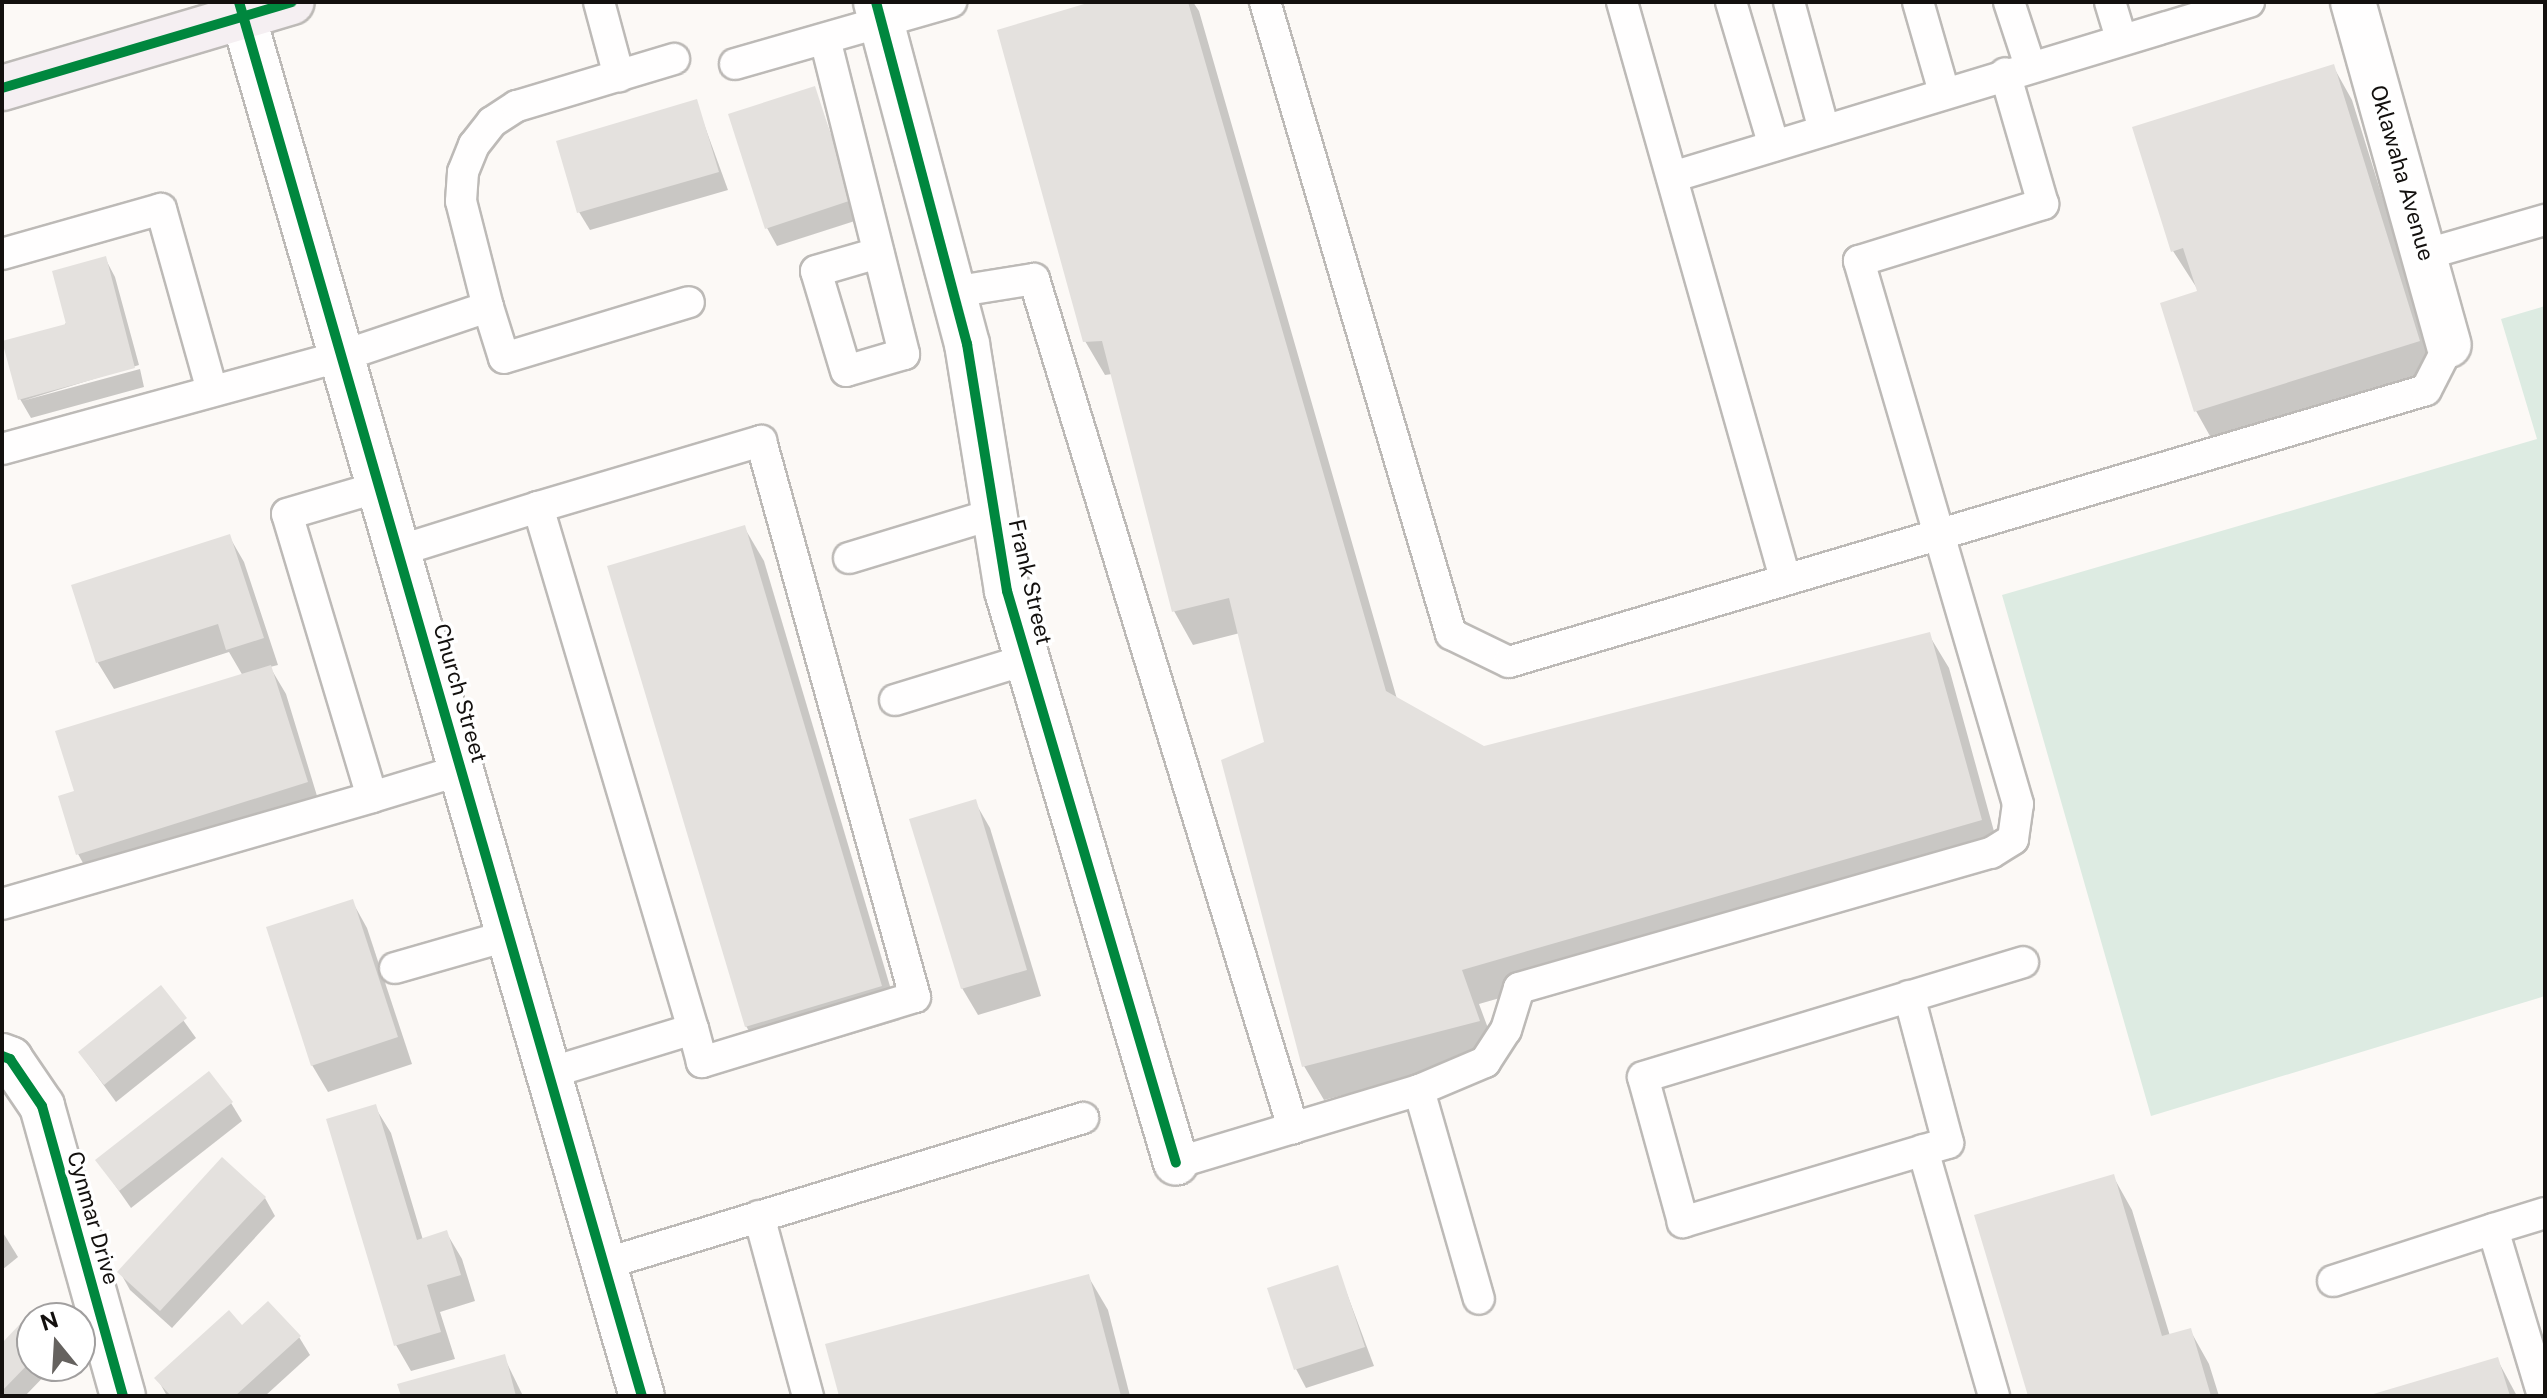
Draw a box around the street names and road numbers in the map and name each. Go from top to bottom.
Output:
street label: Oklawaha Avenue [2364,82,2440,264]
street label: Frank Street [1003,517,1057,647]
street label: Church Street [428,621,492,765]
street label: Cynmar Drive [61,1148,125,1288]

